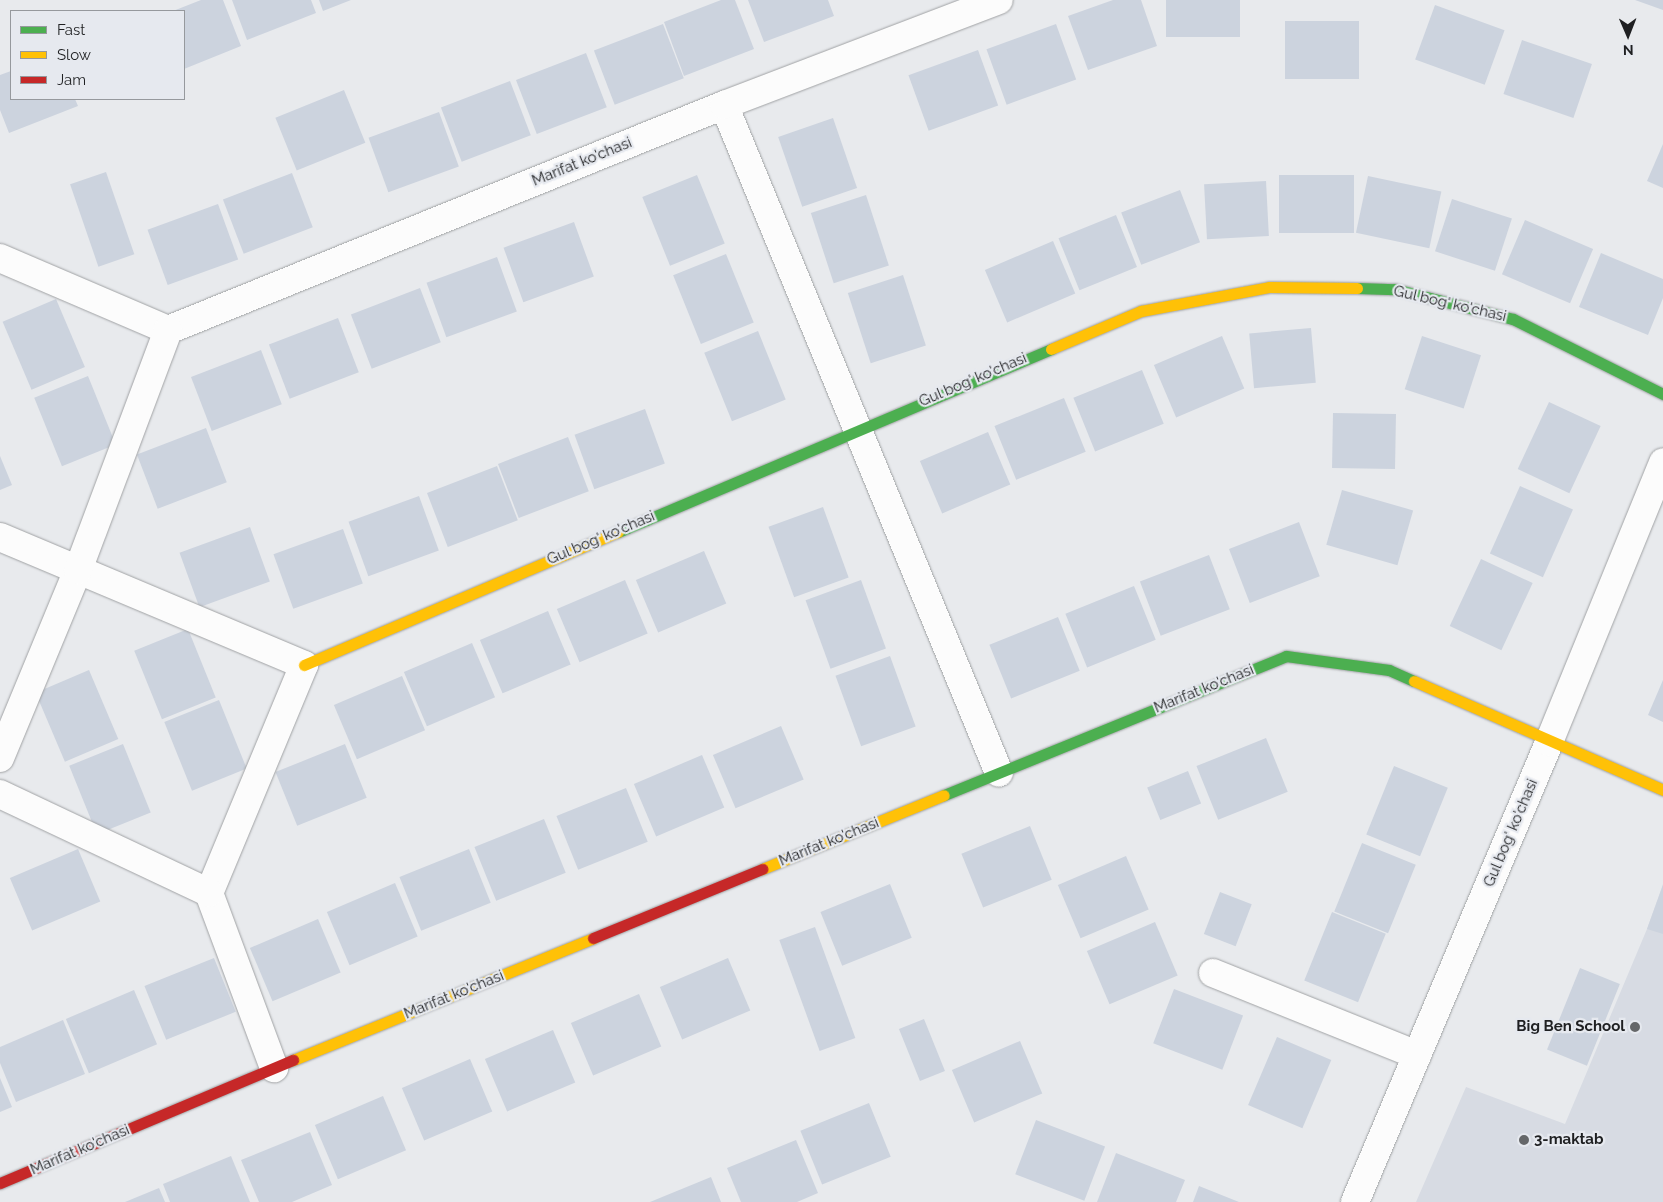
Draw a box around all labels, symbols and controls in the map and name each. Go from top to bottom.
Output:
legend [10,10,185,100]
north arrow [1603,10,1653,60]
text: Fast [57,21,85,39]
text: N [1623,42,1634,58]
text: Slow [57,46,91,64]
text: Jam [57,71,86,89]
street label: Marifat ko'chasi [529,134,635,190]
street label: Gul bog' ko'chasi [1391,282,1509,326]
street label: Gul bog' ko'chasi [916,349,1030,411]
street label: Gul bog' ko'chasi [544,507,658,569]
street label: Marifat ko'chasi [1151,661,1257,717]
street label: Gul bog' ko'chasi [1480,776,1542,890]
street label: Marifat ko'chasi [776,814,882,870]
street label: Marifat ko'chasi [401,967,507,1023]
place label: Big Ben School [1516,1018,1625,1036]
marker: Big Ben School [1629,1021,1641,1033]
street label: Marifat ko'chasi [28,1121,132,1179]
place label: 3-maktab [1534,1131,1603,1149]
marker: 3-maktab [1518,1134,1530,1146]

